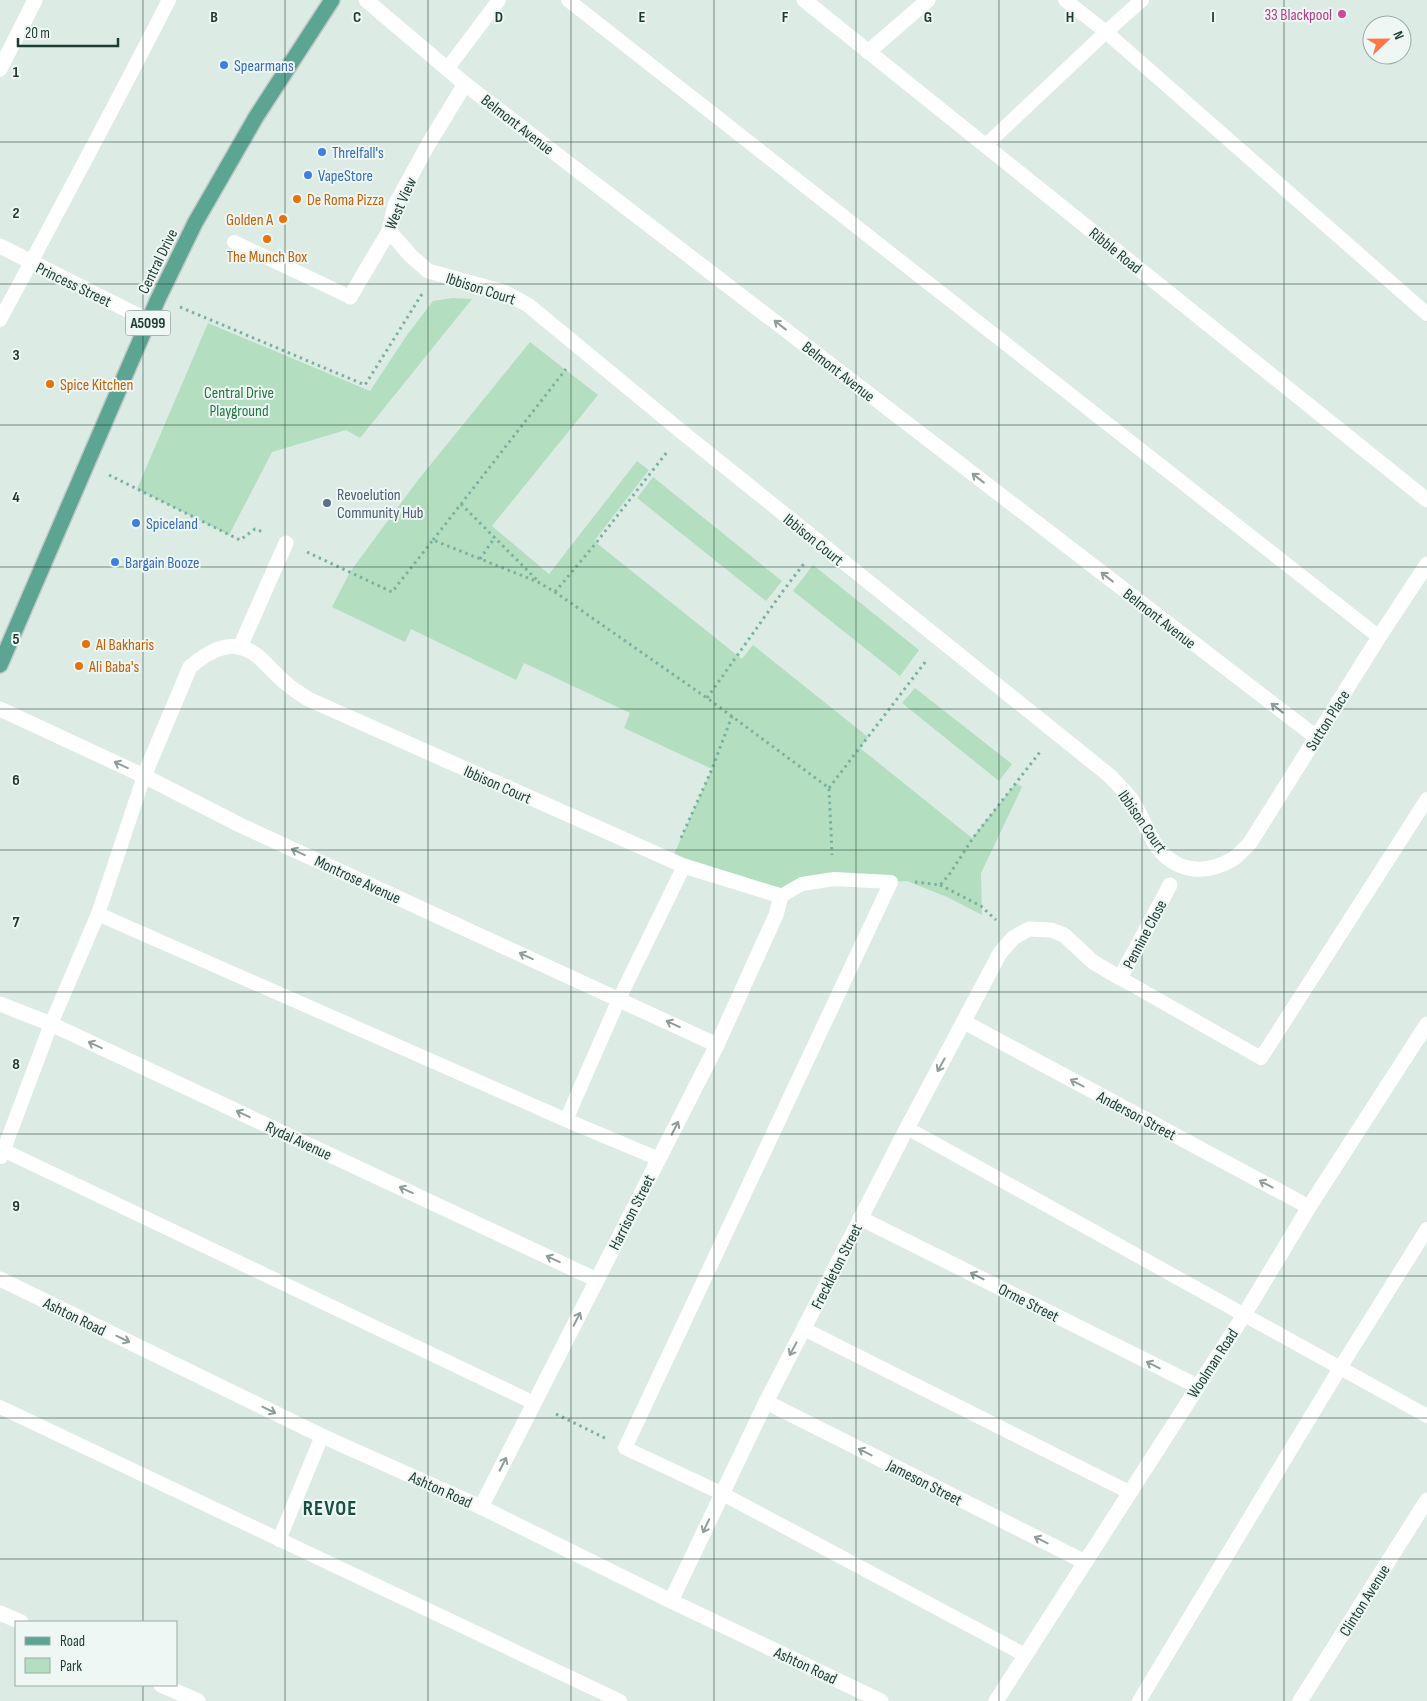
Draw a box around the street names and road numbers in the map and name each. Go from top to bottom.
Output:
street label: Belmont Avenue [477,91,557,159]
street label: West View [381,174,421,233]
street label: Ribble Road [1085,224,1145,278]
street label: Central Drive [135,226,182,297]
street label: Princess Street [33,259,114,312]
street label: Ibbison Court [443,269,518,310]
road number: A5099 [126,310,170,336]
street label: Belmont Avenue [798,338,878,406]
street label: Ibbison Court [779,510,847,570]
street label: Belmont Avenue [1119,585,1199,653]
street label: Sutton Place [1302,687,1354,755]
street label: Ibbison Court [461,762,534,809]
street label: Ibbison Court [1113,787,1170,857]
street label: Montrose Avenue [311,852,403,909]
street label: Pennine Close [1119,897,1171,972]
street label: Anderson Street [1093,1087,1179,1145]
street label: Rydal Avenue [262,1118,334,1165]
street label: Harrison Street [605,1172,659,1254]
street label: Freckleton Street [808,1221,867,1313]
street label: Orme Street [995,1280,1062,1327]
street label: Ashton Road [39,1294,109,1341]
street label: Woolman Road [1184,1326,1243,1402]
street label: Jameson Street [883,1456,965,1510]
street label: Ashton Road [405,1468,475,1513]
street label: Clinton Avenue [1336,1561,1395,1640]
street label: Ashton Road [770,1643,840,1689]

